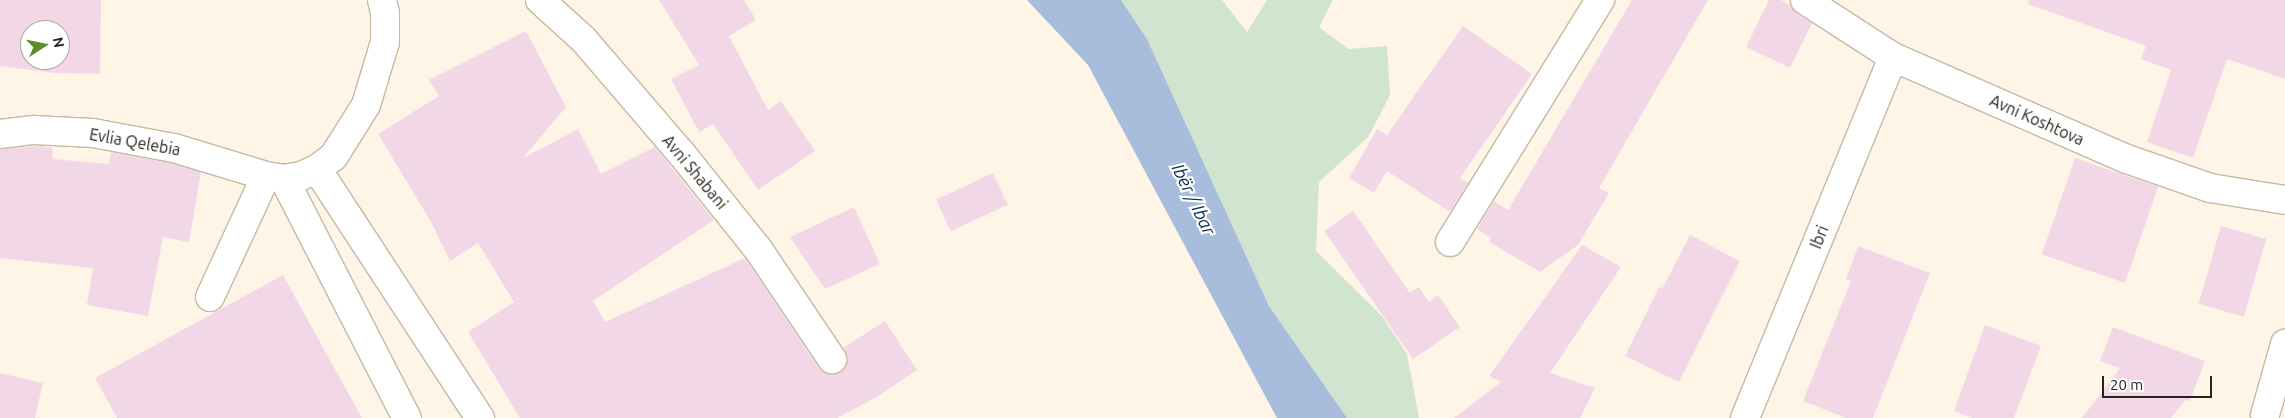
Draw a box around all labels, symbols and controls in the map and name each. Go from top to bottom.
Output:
north arrow [20,20,70,70]
text: N [50,36,68,49]
street label: Avni Koshtova [1987,91,2087,149]
street label: Evlia Qelebia [88,125,182,159]
street label: Avni Shabani [658,131,732,213]
water label: Ibër / Ibar [1167,160,1221,238]
street label: Ibri [1806,223,1832,251]
scale bar [2105,366,2215,398]
text: 20 m [2110,376,2143,393]

